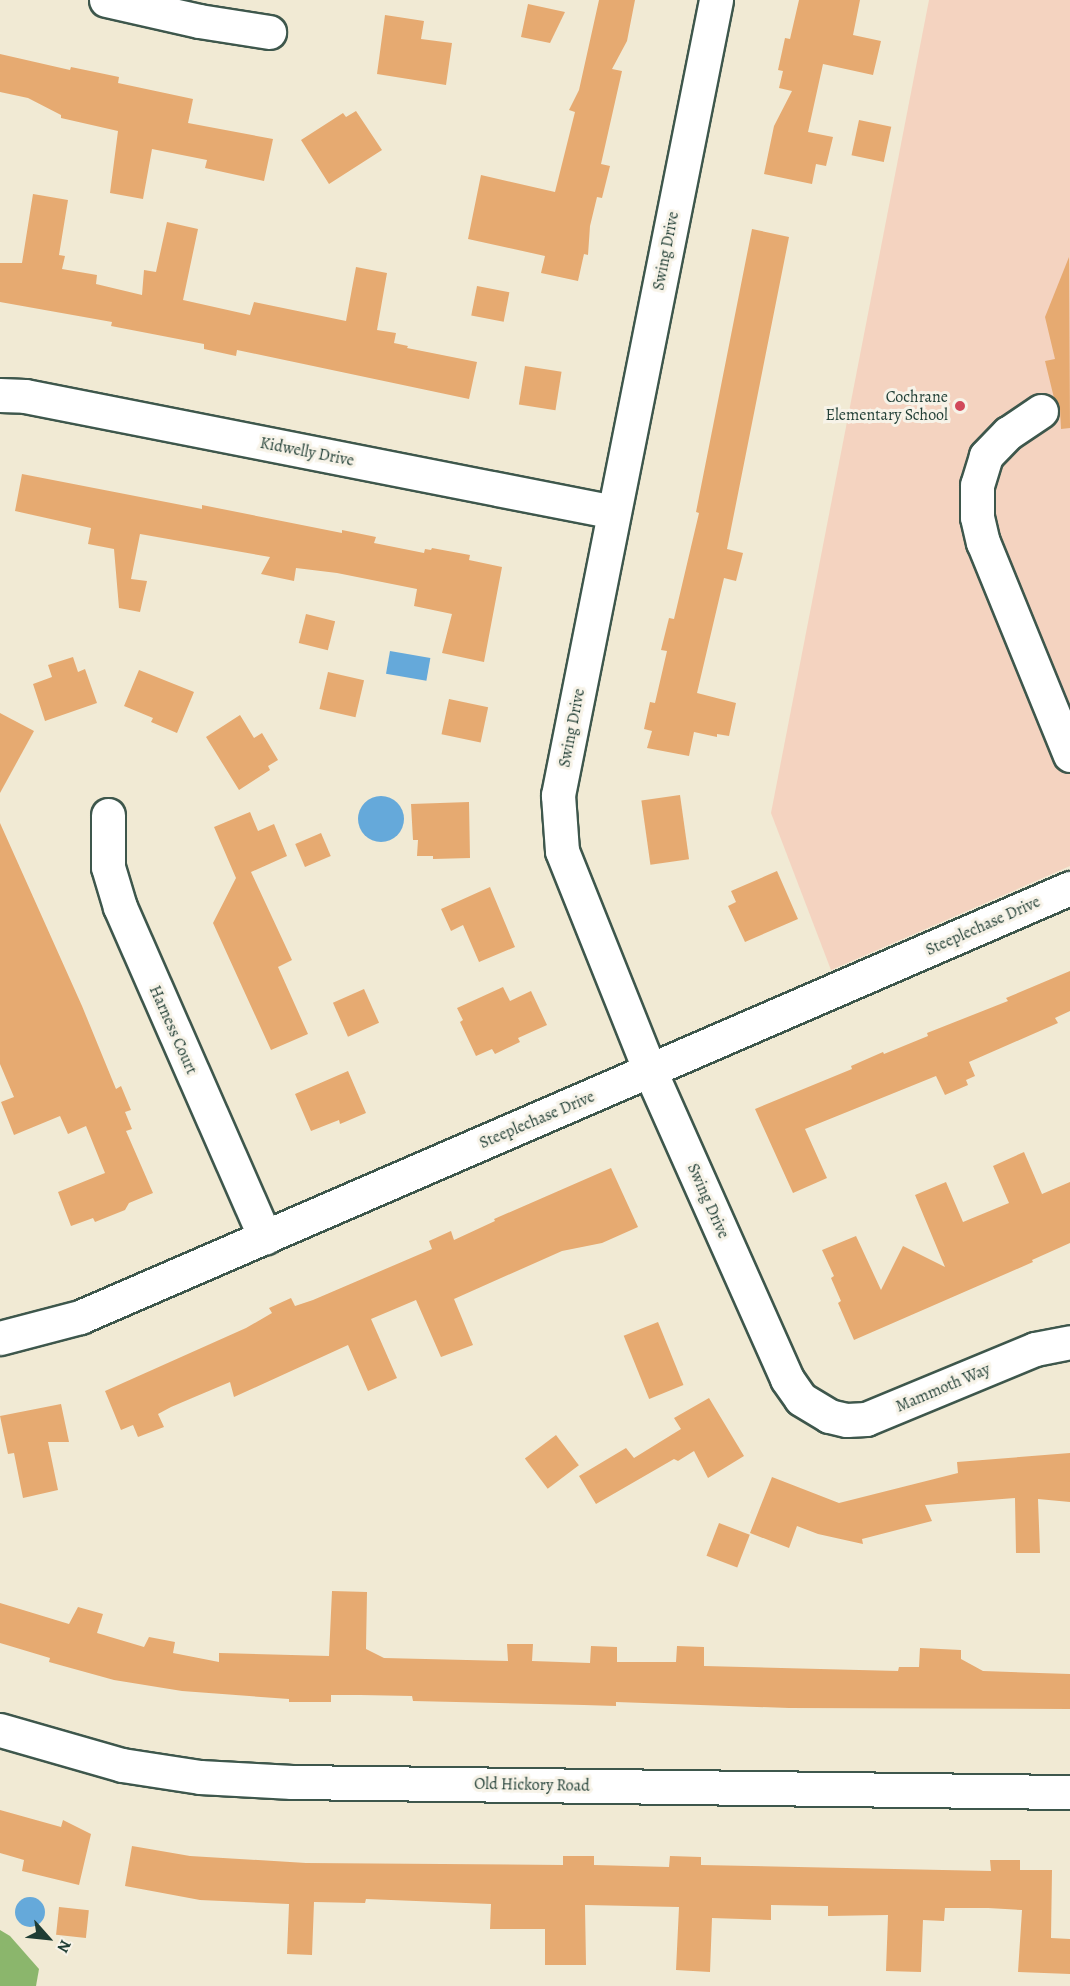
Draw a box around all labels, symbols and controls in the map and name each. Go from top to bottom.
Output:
street label: Swing Drive [649,210,683,292]
place label: Cochrane Elementary School [825,387,948,425]
marker: Cochrane Elementary School [953,399,967,413]
street label: Kidwelly Drive [258,433,356,471]
street label: Swing Drive [555,687,589,769]
street label: Steeplechase Drive [923,892,1043,960]
street label: Harness Court [145,983,201,1077]
street label: Steeplechase Drive [477,1087,597,1153]
street label: Swing Drive [683,1161,733,1241]
street label: Mammoth Way [893,1360,993,1416]
street label: Old Hickory Road [474,1774,590,1796]
north arrow [18,1908,78,1968]
text: N [52,1936,76,1956]

